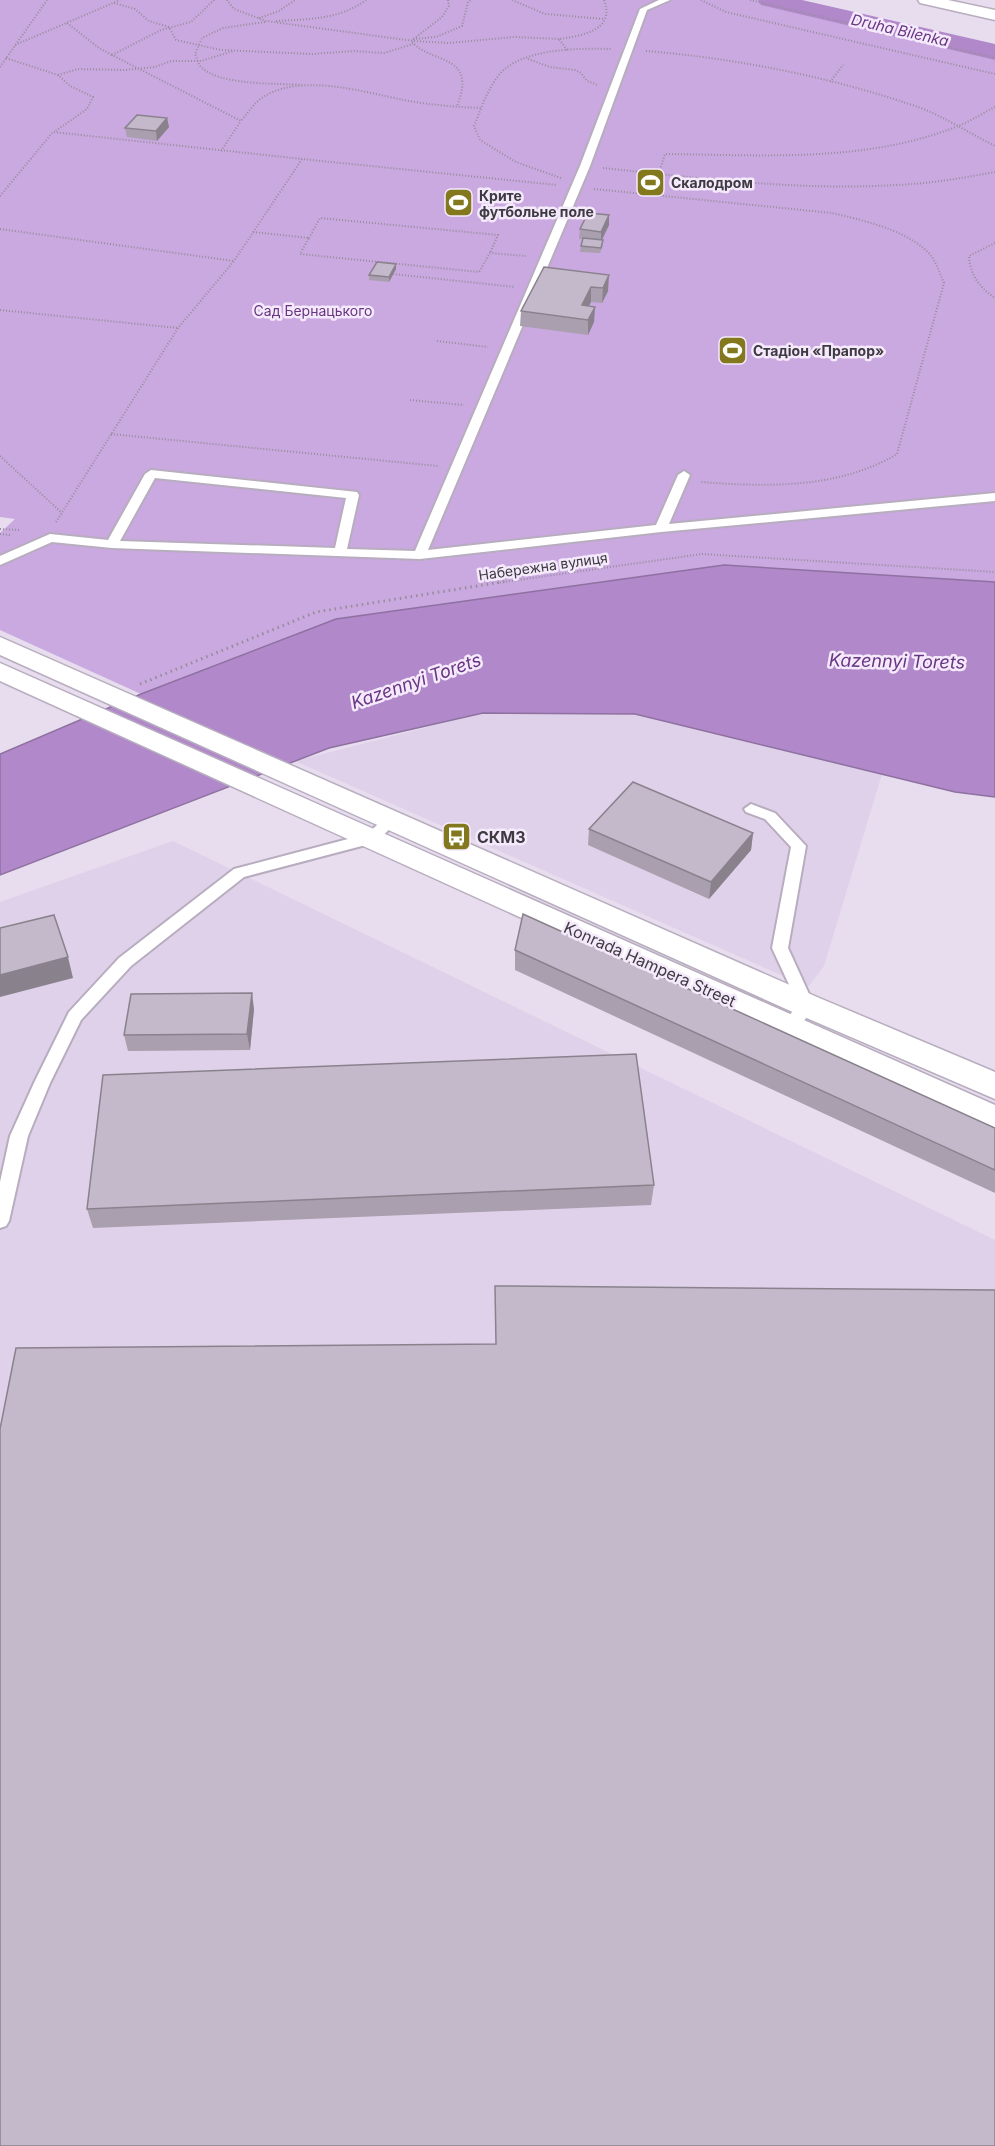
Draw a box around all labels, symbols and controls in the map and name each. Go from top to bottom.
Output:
water label: Druha Bilenka [849,10,951,50]
sports icon: Скалодром [634,166,666,198]
place label: Скалодром [671,174,753,191]
sports icon: Крите футбольне поле [442,187,474,219]
place label: Крите футбольне поле [479,187,594,220]
park label: Сад Бернацького [254,302,372,319]
sports icon: Стадіон «Прапор» [716,334,748,366]
place label: Стадіон «Прапор» [753,342,884,359]
street label: Набережна вулиця [477,549,609,583]
water label: Kazennyi Torets [348,649,484,713]
water label: Kazennyi Torets [829,649,965,673]
bus stop icon: СКМЗ [440,821,472,853]
place label: СКМЗ [477,827,526,847]
street label: Konrada Hampera Street [561,917,739,1011]

